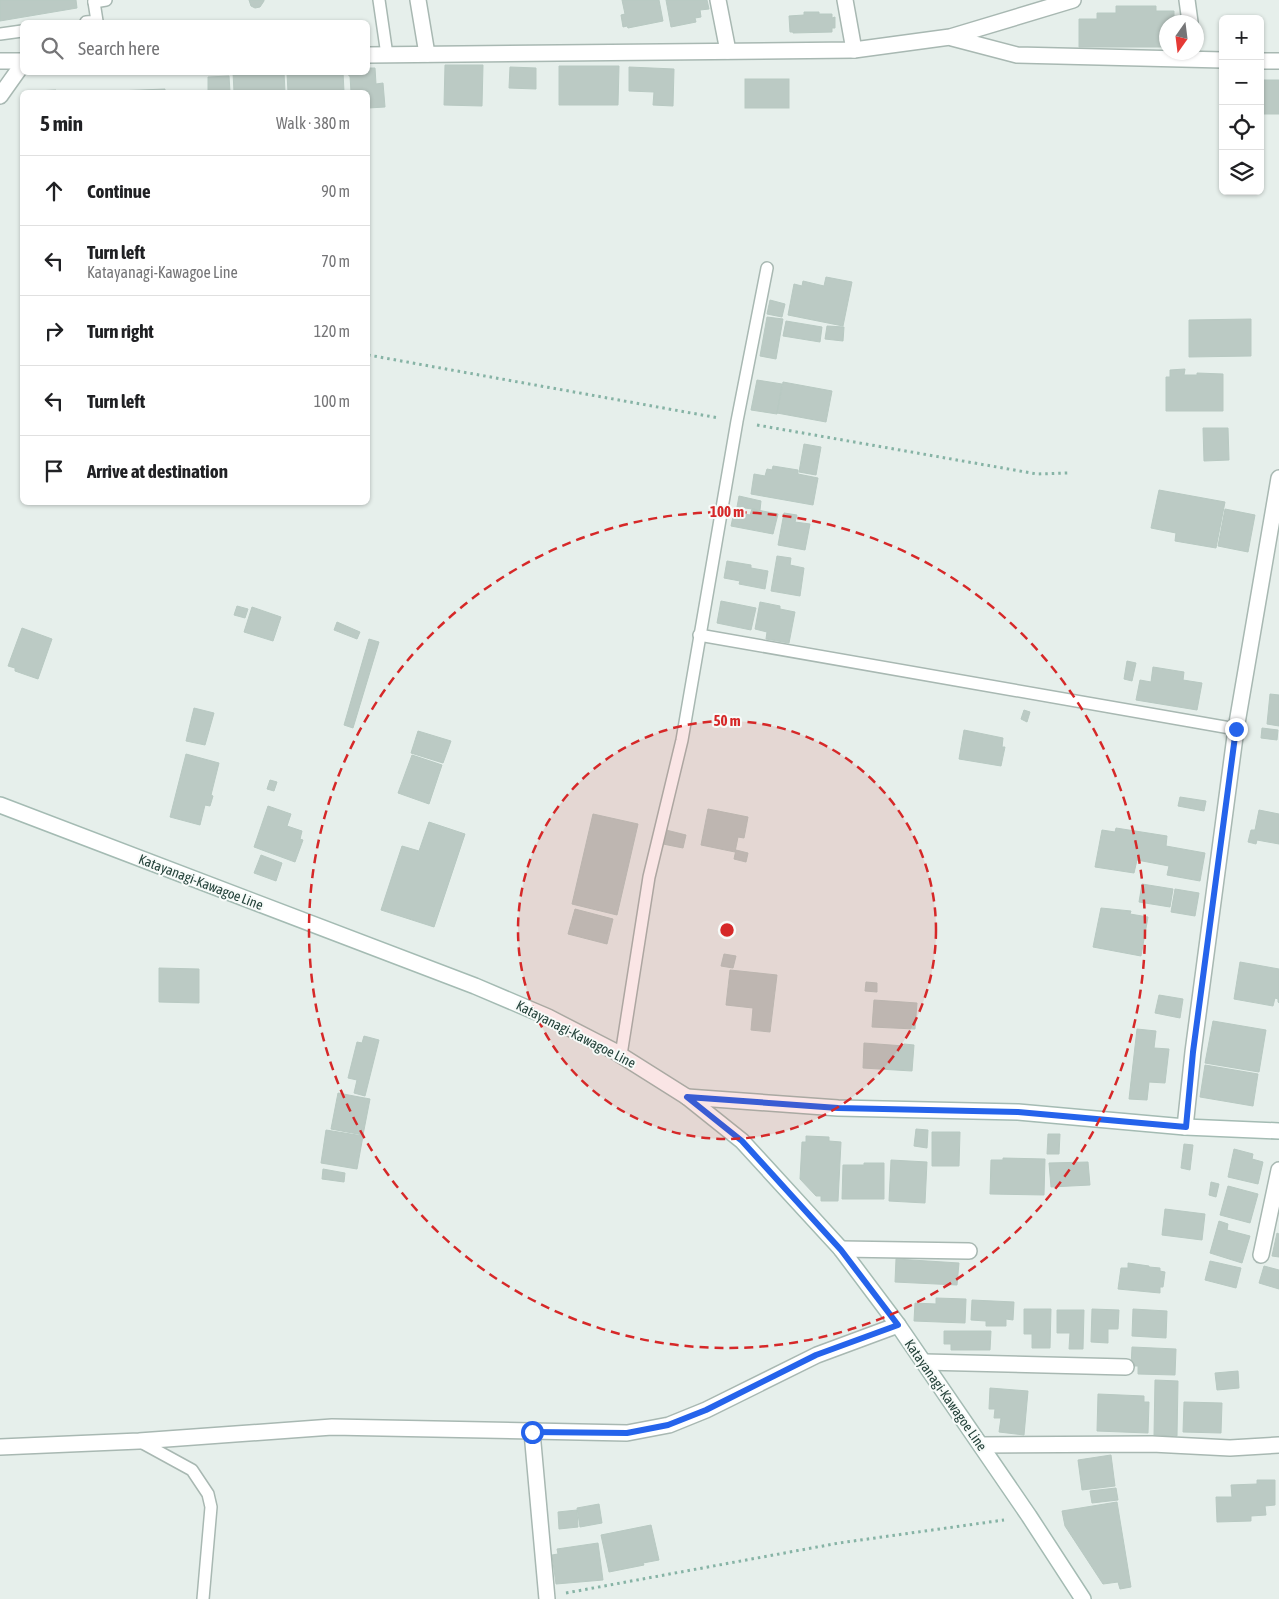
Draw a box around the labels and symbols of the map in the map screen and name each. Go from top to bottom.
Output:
north arrow [1159,15,1204,60]
text: 100 m [710,503,744,520]
text: 50 m [714,712,741,729]
route end [1225,718,1248,741]
street label: Katayanagi-Kawagoe Line [137,851,265,913]
centre of rings [718,921,736,939]
street label: Katayanagi-Kawagoe Line [514,997,638,1071]
street label: Katayanagi-Kawagoe Line [902,1336,990,1454]
route start [521,1421,544,1444]

